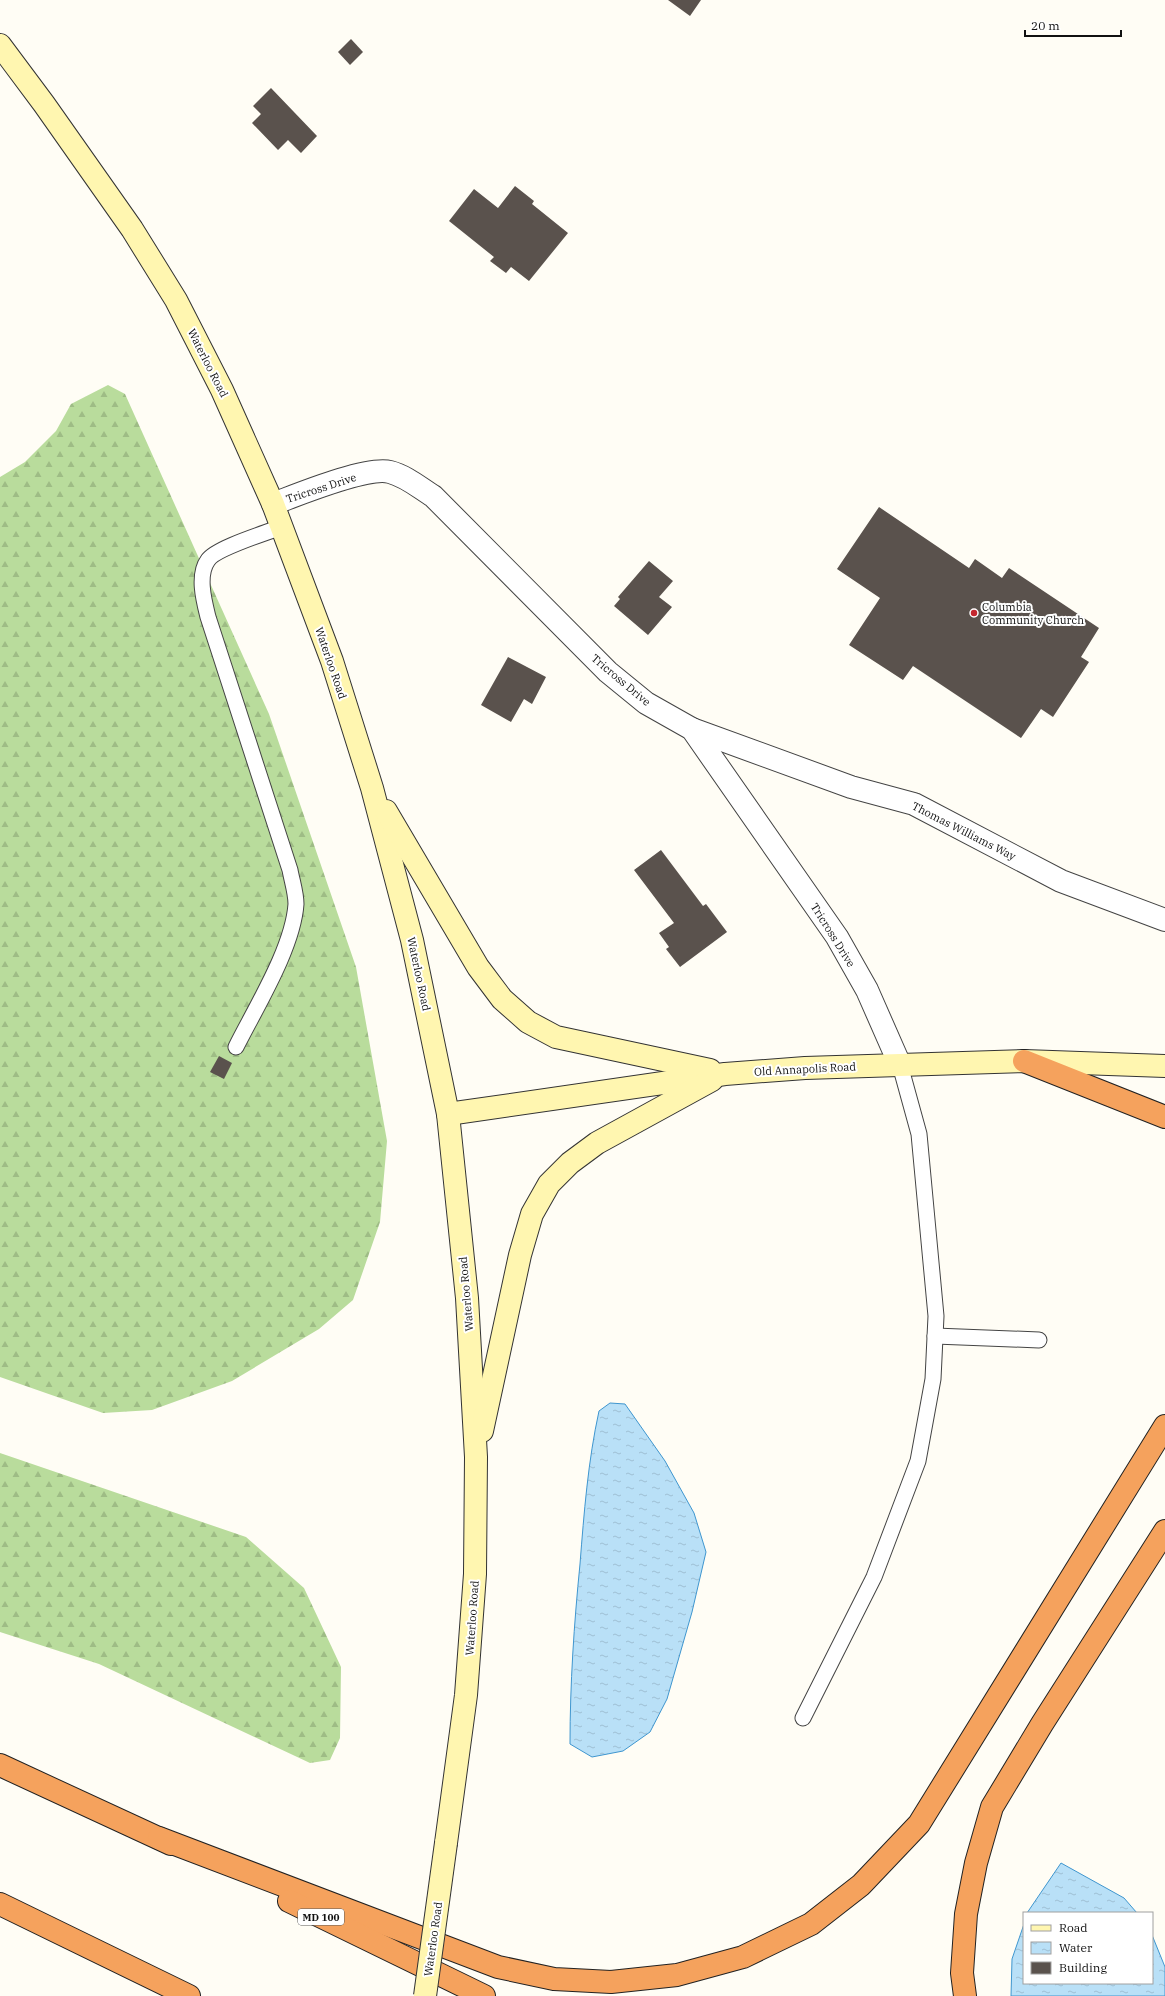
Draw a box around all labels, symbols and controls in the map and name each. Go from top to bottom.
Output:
scale bar [1025,12,1121,38]
text: 20 m [1031,18,1060,33]
street label: Waterloo Road [185,326,231,400]
street label: Tricross Drive [284,470,358,506]
place label: Columbia Community Church [982,600,1084,627]
marker: Columbia Community Church [969,608,979,618]
street label: Waterloo Road [312,625,350,701]
street label: Tricross Drive [589,651,654,709]
street label: Thomas Williams Way [910,799,1018,863]
street label: Tricross Drive [808,900,858,970]
street label: Waterloo Road [404,936,434,1013]
street label: Old Annapolis Road [754,1059,857,1079]
street label: Waterloo Road [456,1256,476,1332]
street label: Waterloo Road [462,1580,482,1656]
street label: Waterloo Road [421,1901,445,1977]
road number: MD 100 [298,1909,344,1925]
legend [1023,1912,1153,1984]
text: Road [1059,1920,1088,1935]
text: Water [1059,1940,1093,1955]
text: Building [1059,1960,1107,1975]

